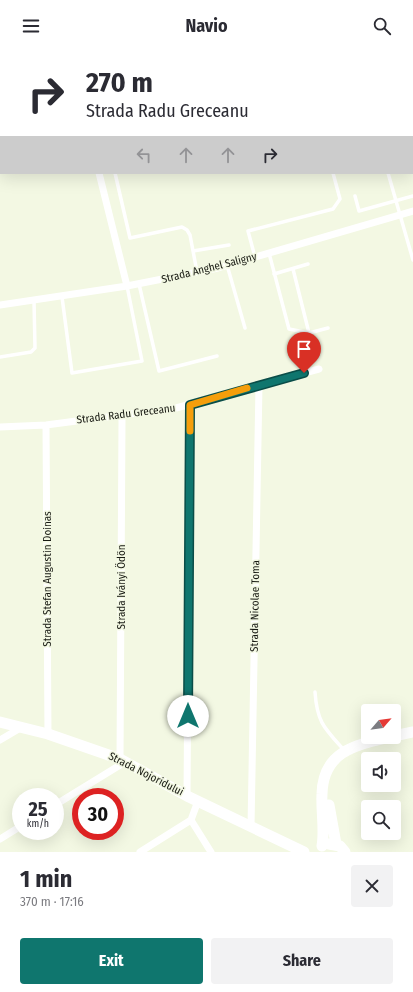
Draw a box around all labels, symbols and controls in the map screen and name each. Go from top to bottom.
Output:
icon: menu [20,15,42,37]
text: Navio [185,15,228,37]
icon: search [371,15,393,37]
text: 270 m [86,66,153,99]
icon: right [20,68,72,120]
text: Strada Radu Greceanu [86,100,249,122]
icon: left [133,144,155,166]
icon: ahead [175,144,197,166]
icon: ahead [217,144,239,166]
icon: right [259,144,281,166]
street label: Strada Anghel Saligny [160,250,258,286]
pin [287,332,321,373]
icon: arrive [293,338,315,360]
street label: Strada Radu Greceanu [76,401,176,427]
street label: Strada Stefan Augustin Doinas [41,511,54,647]
street label: Strada Iványi Ödön [115,544,128,630]
street label: Strada Nicolae Toma [248,560,262,652]
position arrow [167,695,209,737]
north arrow [361,704,401,744]
map controls [361,704,401,840]
street label: Strada Nojoridului [106,749,186,799]
button: sound [361,752,401,792]
speed limit sign: 30 [72,788,124,840]
text: 25 [28,797,48,821]
button: search [361,800,401,840]
text: km/h [27,818,49,830]
text: 1 min [20,865,72,893]
button: close [351,865,393,907]
text: 370 m · 17:16 [20,894,84,909]
button: Exit [20,938,203,984]
button: Share [211,938,393,984]

